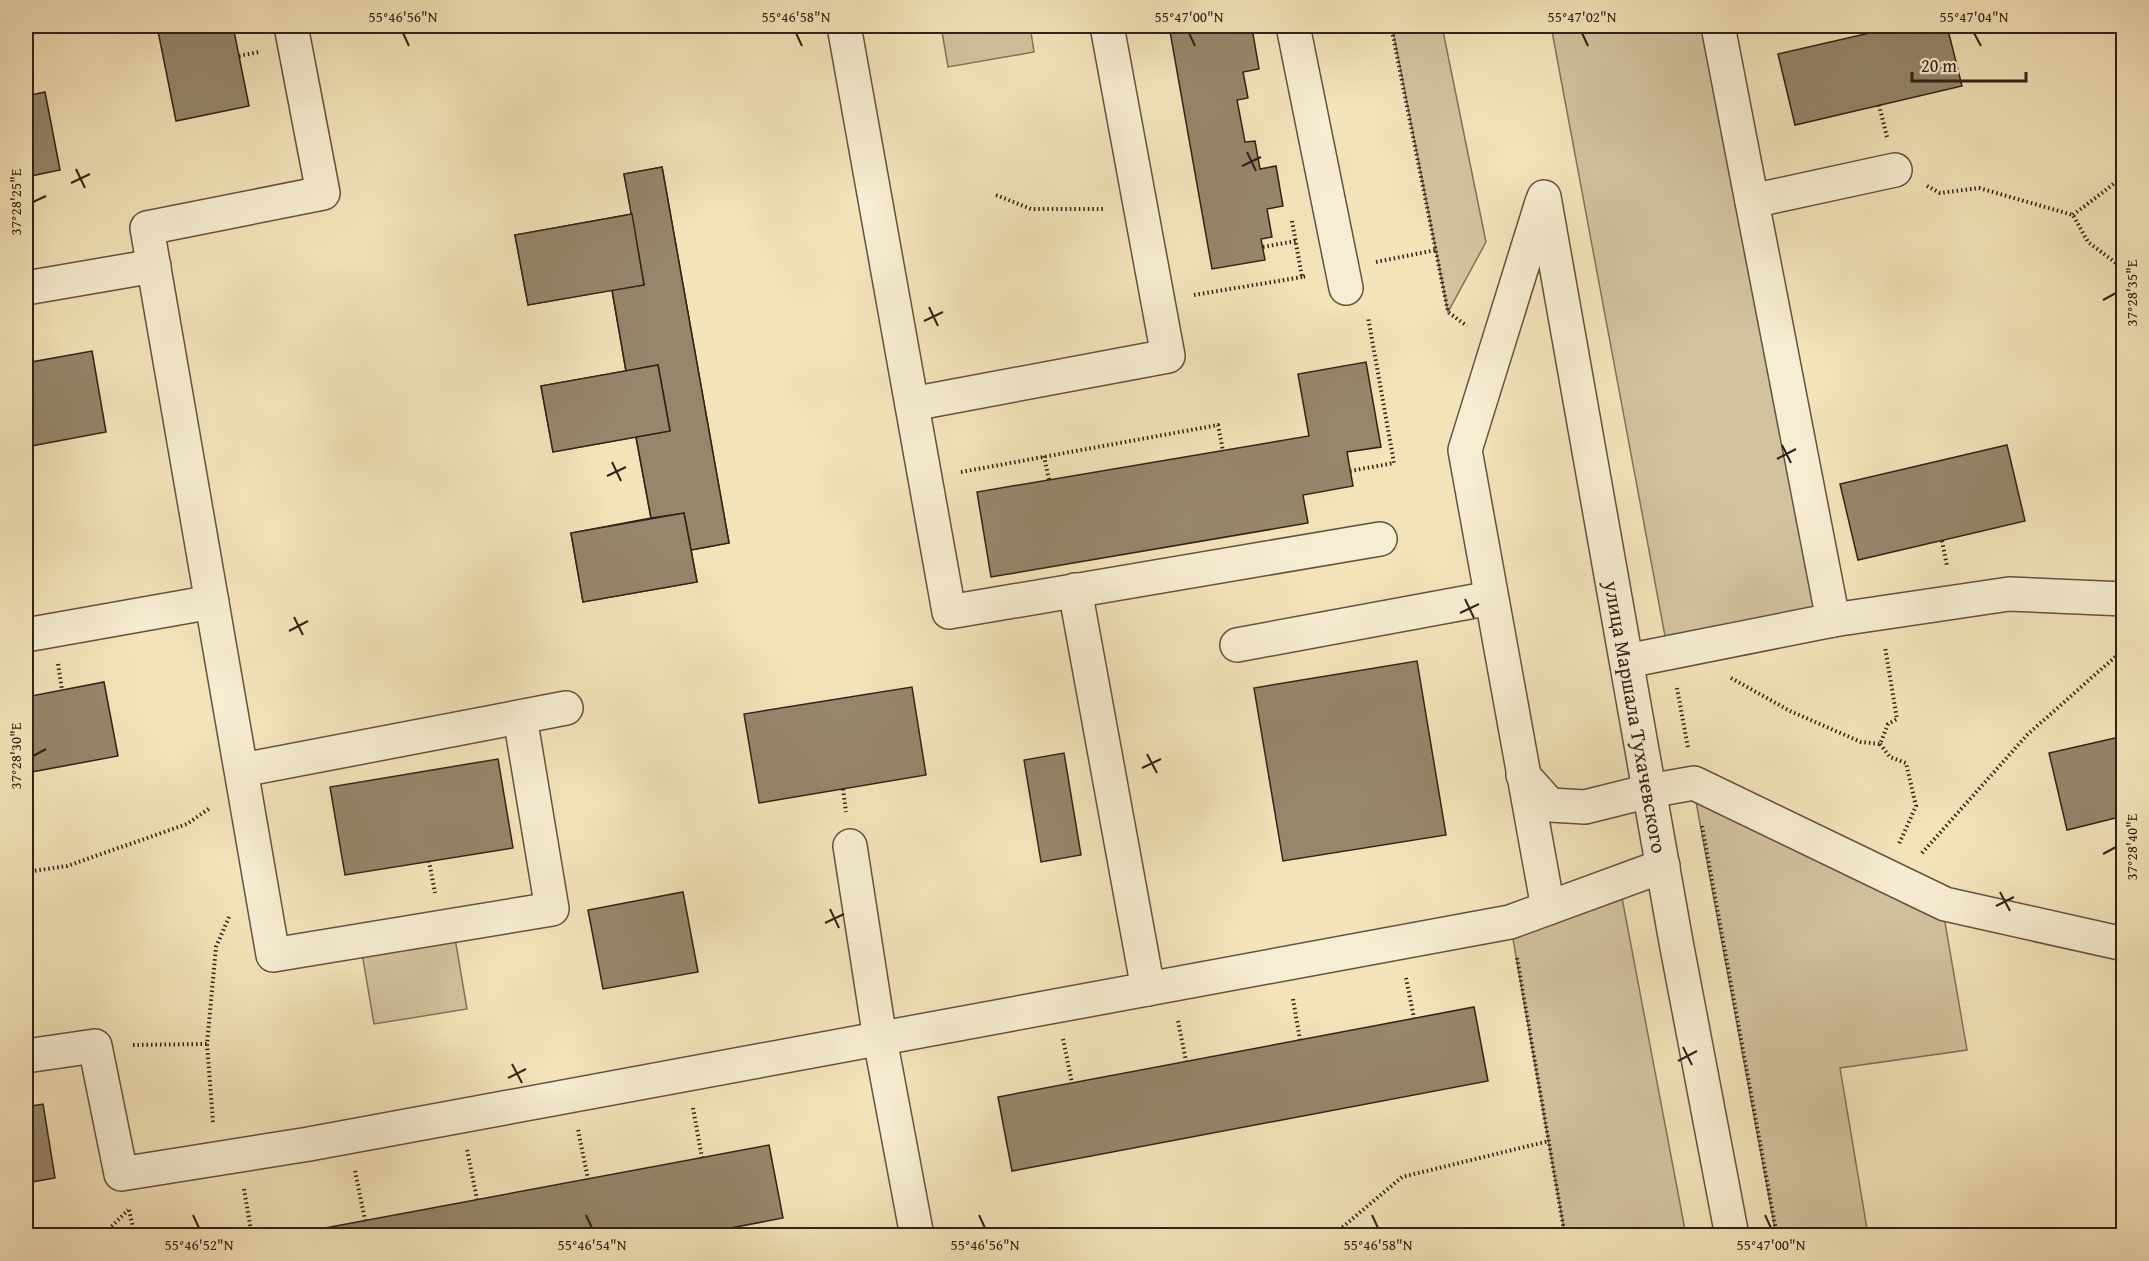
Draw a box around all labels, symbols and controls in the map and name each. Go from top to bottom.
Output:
text: 55°46'56"N [369,6,438,27]
text: 55°46'58"N [762,6,831,27]
text: 55°47'00"N [1155,6,1224,27]
text: 55°47'02"N [1548,6,1617,27]
text: 55°47'04"N [1940,6,2009,27]
scale bar [1912,45,2026,83]
text: 20 m [1921,52,1957,79]
text: 37°28'25"E [5,168,26,235]
text: 37°28'35"E [2121,259,2142,326]
street label: улица Маршала Тухачевского [1597,577,1675,856]
text: 37°28'30"E [5,722,26,789]
text: 37°28'40"E [2121,813,2142,880]
text: 55°46'52"N [165,1234,234,1255]
text: 55°46'54"N [558,1234,627,1255]
text: 55°46'56"N [951,1234,1020,1255]
text: 55°46'58"N [1344,1234,1413,1255]
text: 55°47'00"N [1737,1234,1806,1255]

